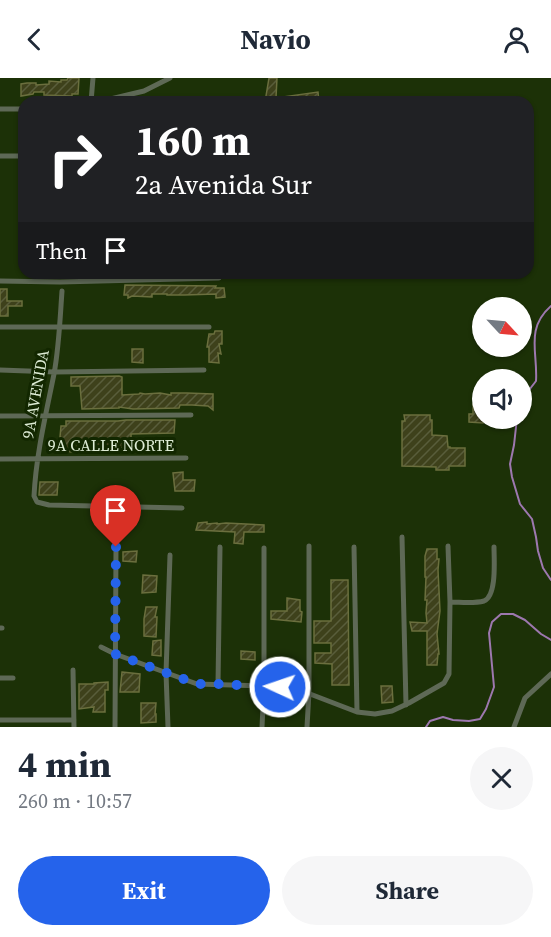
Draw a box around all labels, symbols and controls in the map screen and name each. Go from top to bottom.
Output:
text: Navio [240,21,311,58]
icon: back [18,23,51,56]
icon: person [500,23,533,56]
text: 160 m [135,111,250,169]
icon: right [36,120,114,198]
text: 2a Avenida Sur [135,166,312,203]
icon: arrive [99,234,132,267]
text: Then [36,236,87,266]
north arrow [472,297,532,357]
map controls [472,297,532,429]
street label: 9A AVENIDA [16,347,54,440]
button: sound [472,369,532,429]
street label: 9A CALLE NORTE [48,434,175,456]
pin [90,485,141,547]
icon: arrive [99,494,132,527]
position arrow [248,655,312,719]
text: 4 min [18,740,111,789]
button: close [470,747,533,810]
text: 260 m · 10:57 [18,787,132,815]
button: Exit [18,856,270,925]
button: Share [282,856,533,925]

